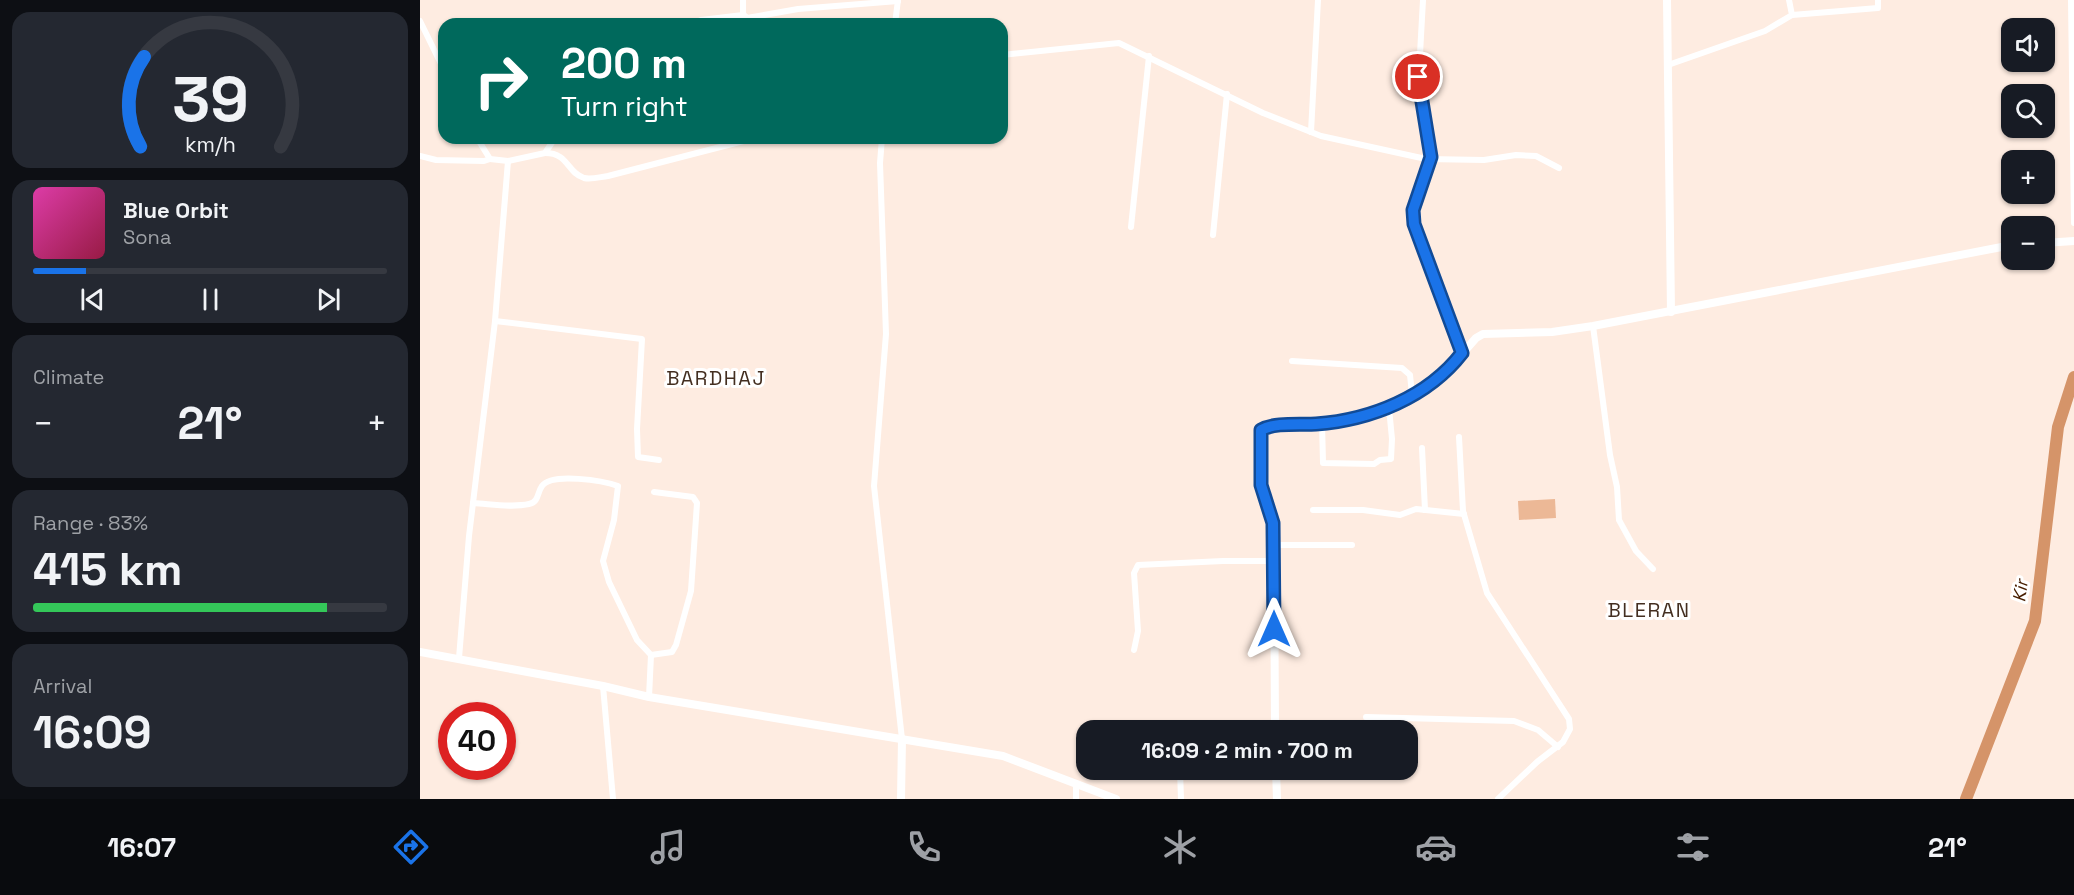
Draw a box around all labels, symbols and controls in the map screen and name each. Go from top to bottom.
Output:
map controls [2001,18,2055,270]
button: sound [2001,18,2055,72]
text: 200 m [561,37,687,90]
icon: right [462,42,540,120]
pin [1392,51,1443,102]
text: 39 [172,60,248,139]
icon: arrive [1401,60,1434,93]
button: search [2001,84,2055,138]
text: Turn right [561,89,688,124]
text: km/h [184,131,236,158]
button: + [2001,150,2055,204]
text: Blue Orbit [123,196,229,224]
button: − [2001,216,2055,270]
text: Sona [123,224,171,250]
icon: previous [76,283,109,316]
icon: pause [194,283,227,316]
icon: next [312,283,345,316]
text: Climate [33,364,104,390]
district label: BARDHAJ [666,365,766,391]
text: 21° [178,395,242,452]
text: − [33,403,53,445]
text: + [367,403,387,445]
text: Range · 83% [33,510,148,536]
text: 415 km [33,541,183,598]
water label: Kir [2007,576,2033,603]
position arrow [1242,597,1306,661]
district label: BLERAN [1608,597,1690,623]
text: Arrival [33,673,92,699]
speed limit sign: 40 [438,702,516,780]
text: 16:09 [33,704,152,761]
text: 16:09 · 2 min · 700 m [1141,736,1353,764]
icon: directions [390,826,432,868]
icon: music [647,826,689,868]
icon: phone [903,826,945,868]
icon: climate [1159,826,1201,868]
icon: car [1415,826,1457,868]
icon: filters [1672,826,1714,868]
text: 16:07 [107,830,176,865]
text: 21° [1928,830,1967,865]

